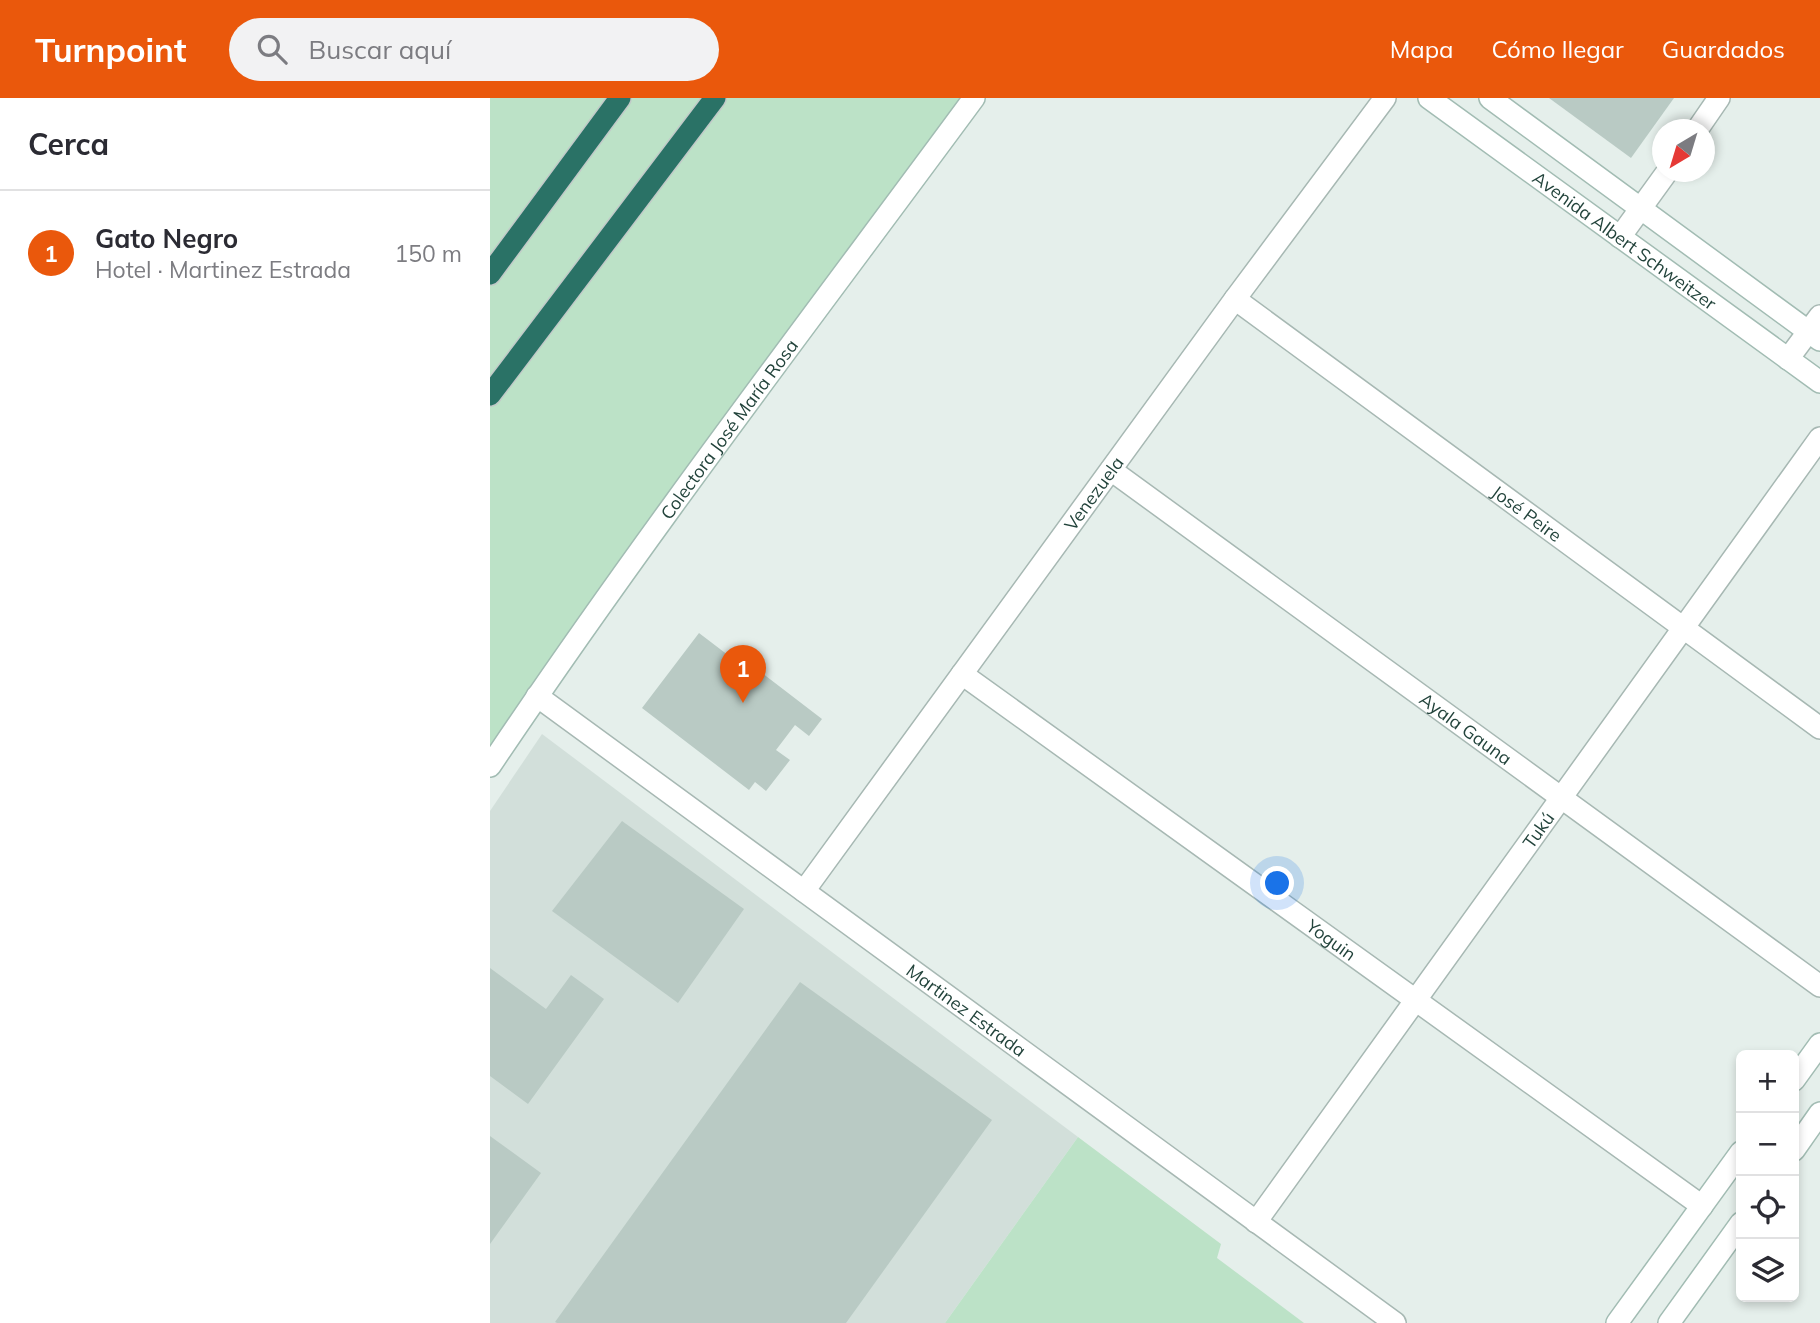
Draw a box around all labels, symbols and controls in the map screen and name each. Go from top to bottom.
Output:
search box [229,18,719,81]
text: Turnpoint [35,29,187,70]
icon: search [253,30,291,68]
text: Buscar aquí [309,33,451,66]
text: Mapa [1390,34,1453,64]
text: Cómo llegar [1491,34,1624,64]
text: Guardados [1662,34,1785,64]
north arrow [1652,119,1715,182]
text: Cerca [28,125,109,163]
street label: Avenida Albert Schweitzer [1528,166,1721,315]
text: Gato Negro [95,222,238,255]
text: 1 [44,239,58,268]
text: 150 m [394,239,462,268]
text: Hotel · Martinez Estrada [95,255,351,284]
street label: Colectora José María Rosa [655,334,803,524]
street label: Venezuela [1059,452,1128,535]
street label: José Peire [1487,480,1566,546]
pin: 1 [720,645,766,703]
street label: Ayala Gauna [1415,687,1517,770]
street label: Tukú [1517,807,1559,853]
your location [1260,866,1294,900]
street label: Yoguin [1301,913,1361,965]
street label: Martinez Estrada [902,958,1031,1061]
map controls [1736,1050,1799,1302]
button: + [1736,1050,1799,1113]
button: − [1736,1113,1799,1176]
button: locate [1736,1176,1799,1239]
button: layers [1736,1239,1799,1302]

